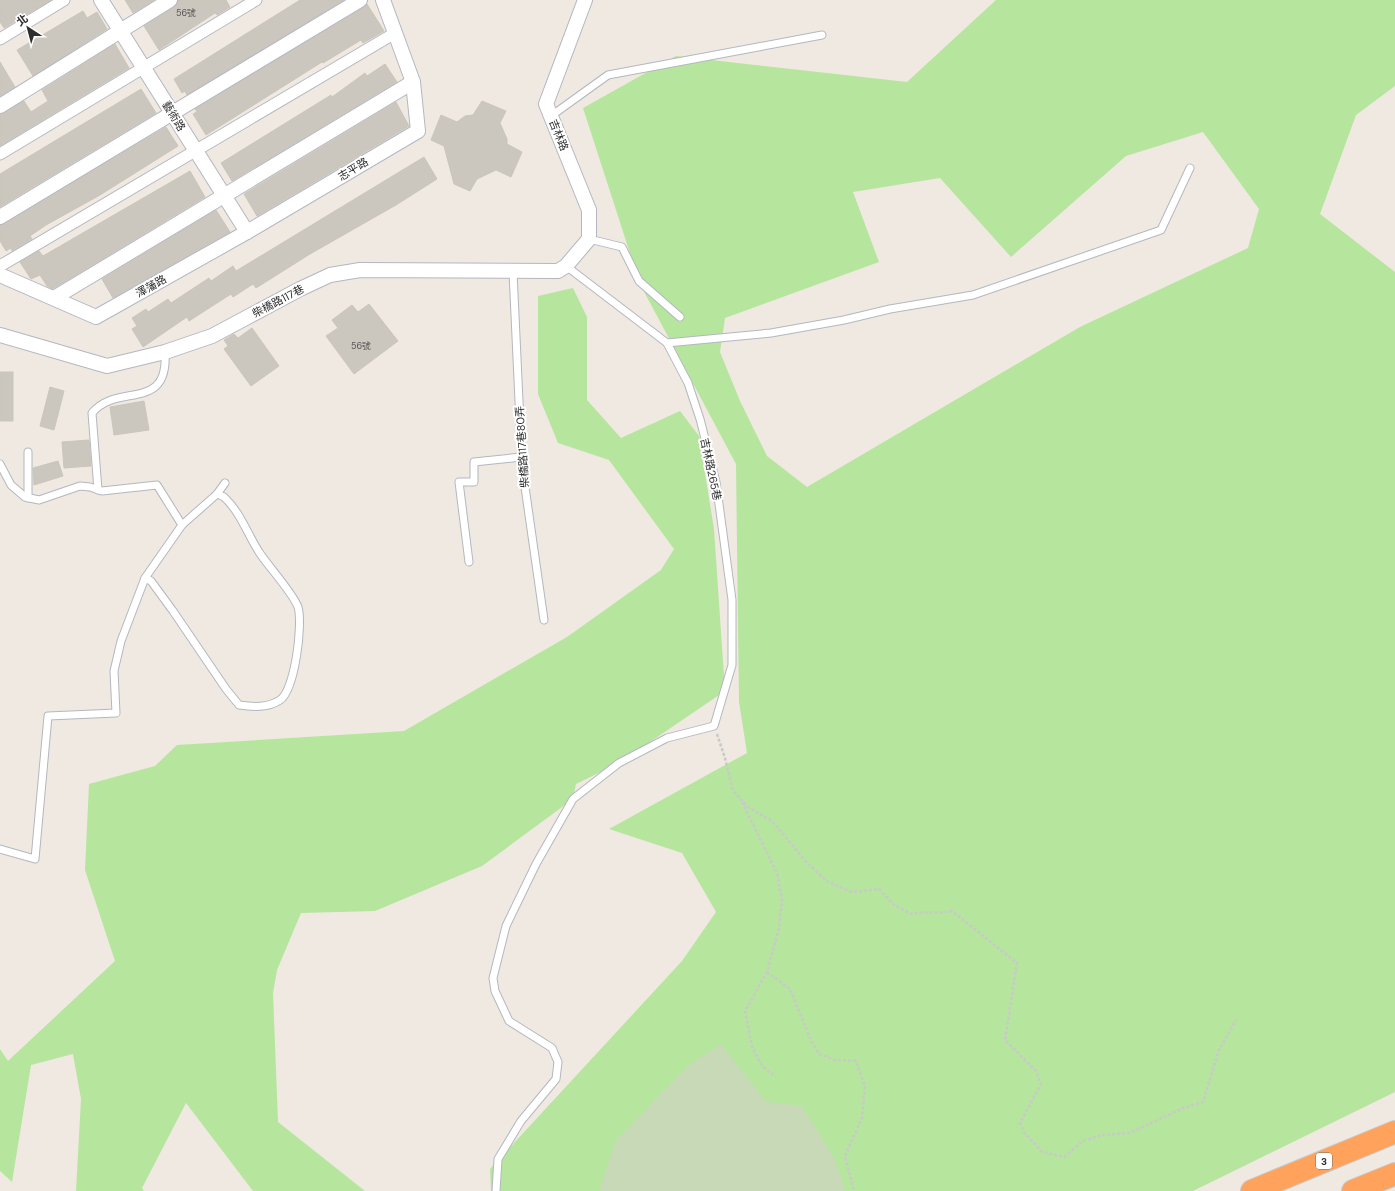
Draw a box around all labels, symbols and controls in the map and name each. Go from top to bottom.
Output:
house number: 56號 [176,7,196,19]
north arrow [8,8,48,48]
text: 北 [14,11,31,29]
street label: 藝術路 [160,98,188,134]
street label: 吉林路 [546,117,572,153]
street label: 志平路 [335,155,371,183]
street label: 澤藩路 [133,272,169,300]
street label: 柴橋路117巷 [250,281,306,321]
house number: 56號 [351,340,371,352]
street label: 柴橋路117巷80弄 [512,406,532,488]
street label: 吉林路265巷 [698,436,724,502]
road number: 3 [1316,1153,1332,1169]

